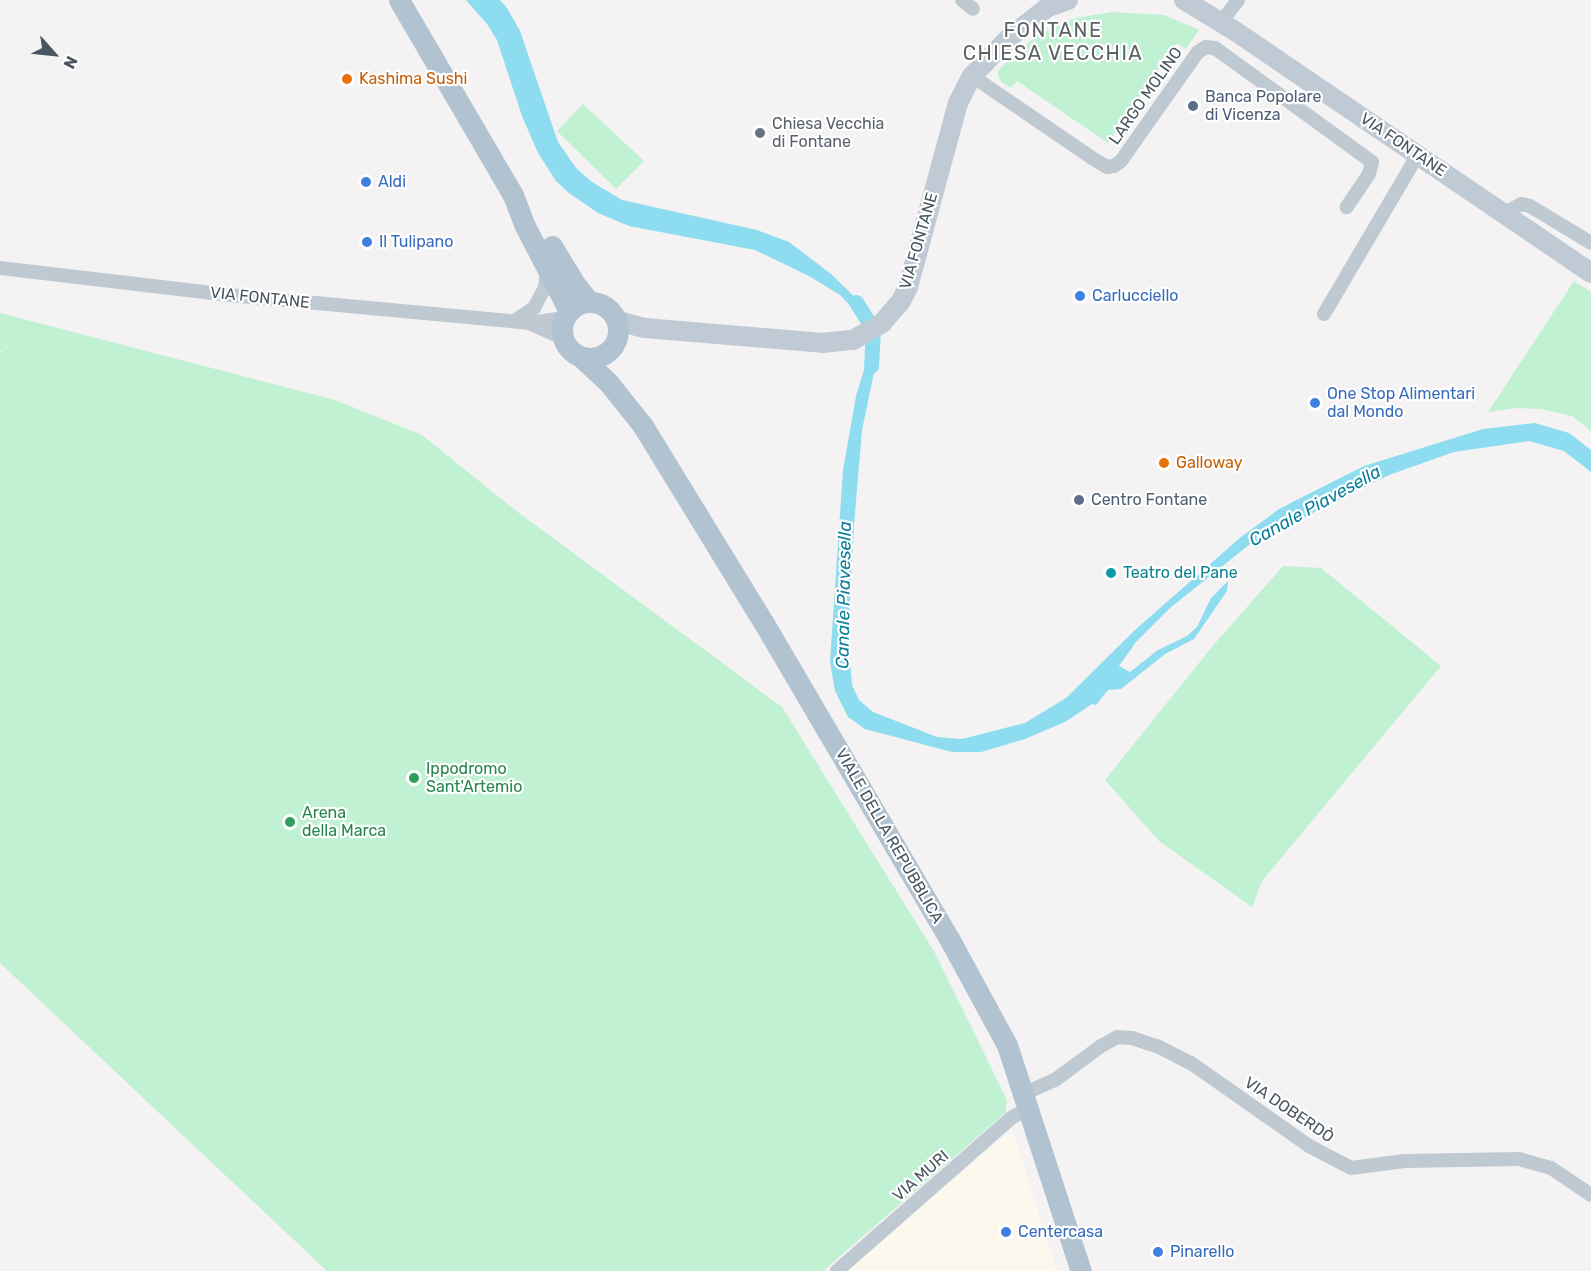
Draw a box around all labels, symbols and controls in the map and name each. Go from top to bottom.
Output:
district label: FONTANE CHIESA VECCHIA [962,18,1144,65]
north arrow [24,24,84,84]
street label: LARGO MOLINO [1105,44,1187,148]
text: N [59,53,82,72]
place label: Kashima Sushi [359,69,467,89]
marker: Kashima Sushi [340,72,354,86]
place label: Banca Popolare di Vicenza [1205,87,1321,125]
marker: Banca Popolare di Vicenza [1186,99,1200,113]
street label: VIA FONTANE [1356,109,1450,181]
place label: Chiesa Vecchia di Fontane [772,114,885,152]
marker: Chiesa Vecchia di Fontane [753,126,767,140]
place label: Aldi [378,172,406,192]
marker: Aldi [359,175,373,189]
street label: VIA FONTANE [896,190,942,292]
place label: Il Tulipano [379,232,454,252]
marker: Il Tulipano [360,235,374,249]
street label: VIA FONTANE [209,283,311,313]
place label: Carlucciello [1092,286,1179,306]
marker: Carlucciello [1073,289,1087,303]
place label: One Stop Alimentari dal Mondo [1327,384,1476,422]
marker: One Stop Alimentari dal Mondo [1308,396,1322,410]
place label: Galloway [1176,453,1243,473]
marker: Galloway [1157,456,1171,470]
water label: Canale Piavesella [1245,461,1385,551]
place label: Centro Fontane [1091,490,1207,510]
marker: Centro Fontane [1072,493,1086,507]
water label: Canale Piavesella [832,521,856,669]
place label: Teatro del Pane [1123,563,1238,583]
marker: Teatro del Pane [1104,566,1118,580]
street label: VIALE DELLA REPUBBLICA [831,745,947,927]
place label: Ippodromo Sant'Artemio [426,759,522,797]
marker: Ippodromo Sant'Artemio [407,771,421,785]
place label: Arena della Marca [302,803,386,841]
marker: Arena della Marca [283,815,297,829]
street label: VIA DOBERDÒ [1240,1073,1338,1147]
street label: VIA MURI [889,1146,953,1206]
place label: Centercasa [1018,1222,1103,1242]
marker: Centercasa [999,1225,1013,1239]
place label: Pinarello [1170,1242,1235,1262]
marker: Pinarello [1151,1245,1165,1259]

